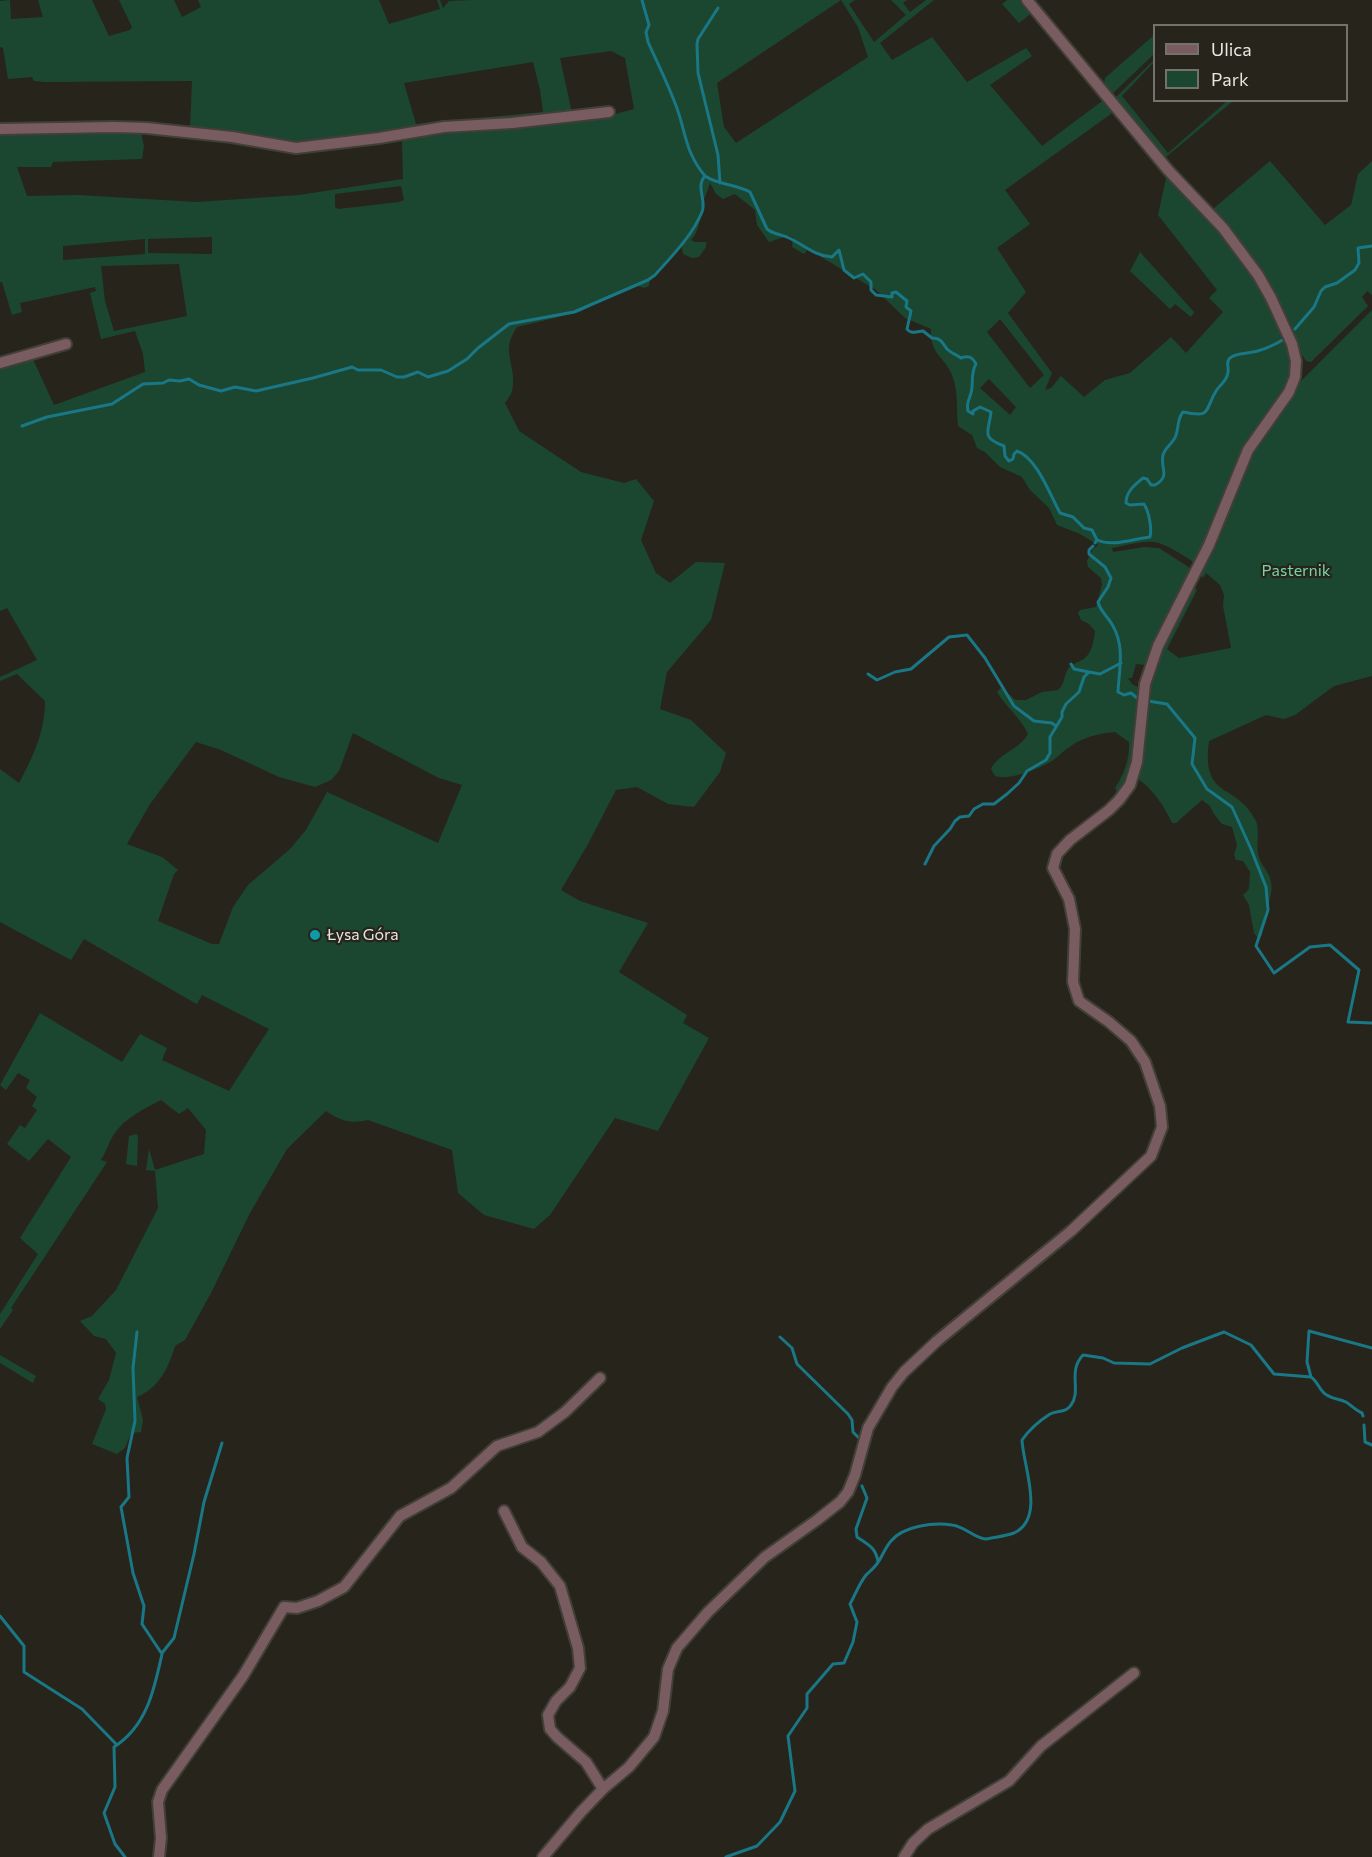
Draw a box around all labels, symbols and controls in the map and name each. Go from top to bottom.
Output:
legend [1153,24,1348,102]
text: Ulica [1211,38,1252,60]
text: Park [1211,68,1249,90]
park label: Pasternik [1262,561,1330,581]
place label: Łysa Góra [327,925,399,945]
marker: Łysa Góra [308,928,322,942]

